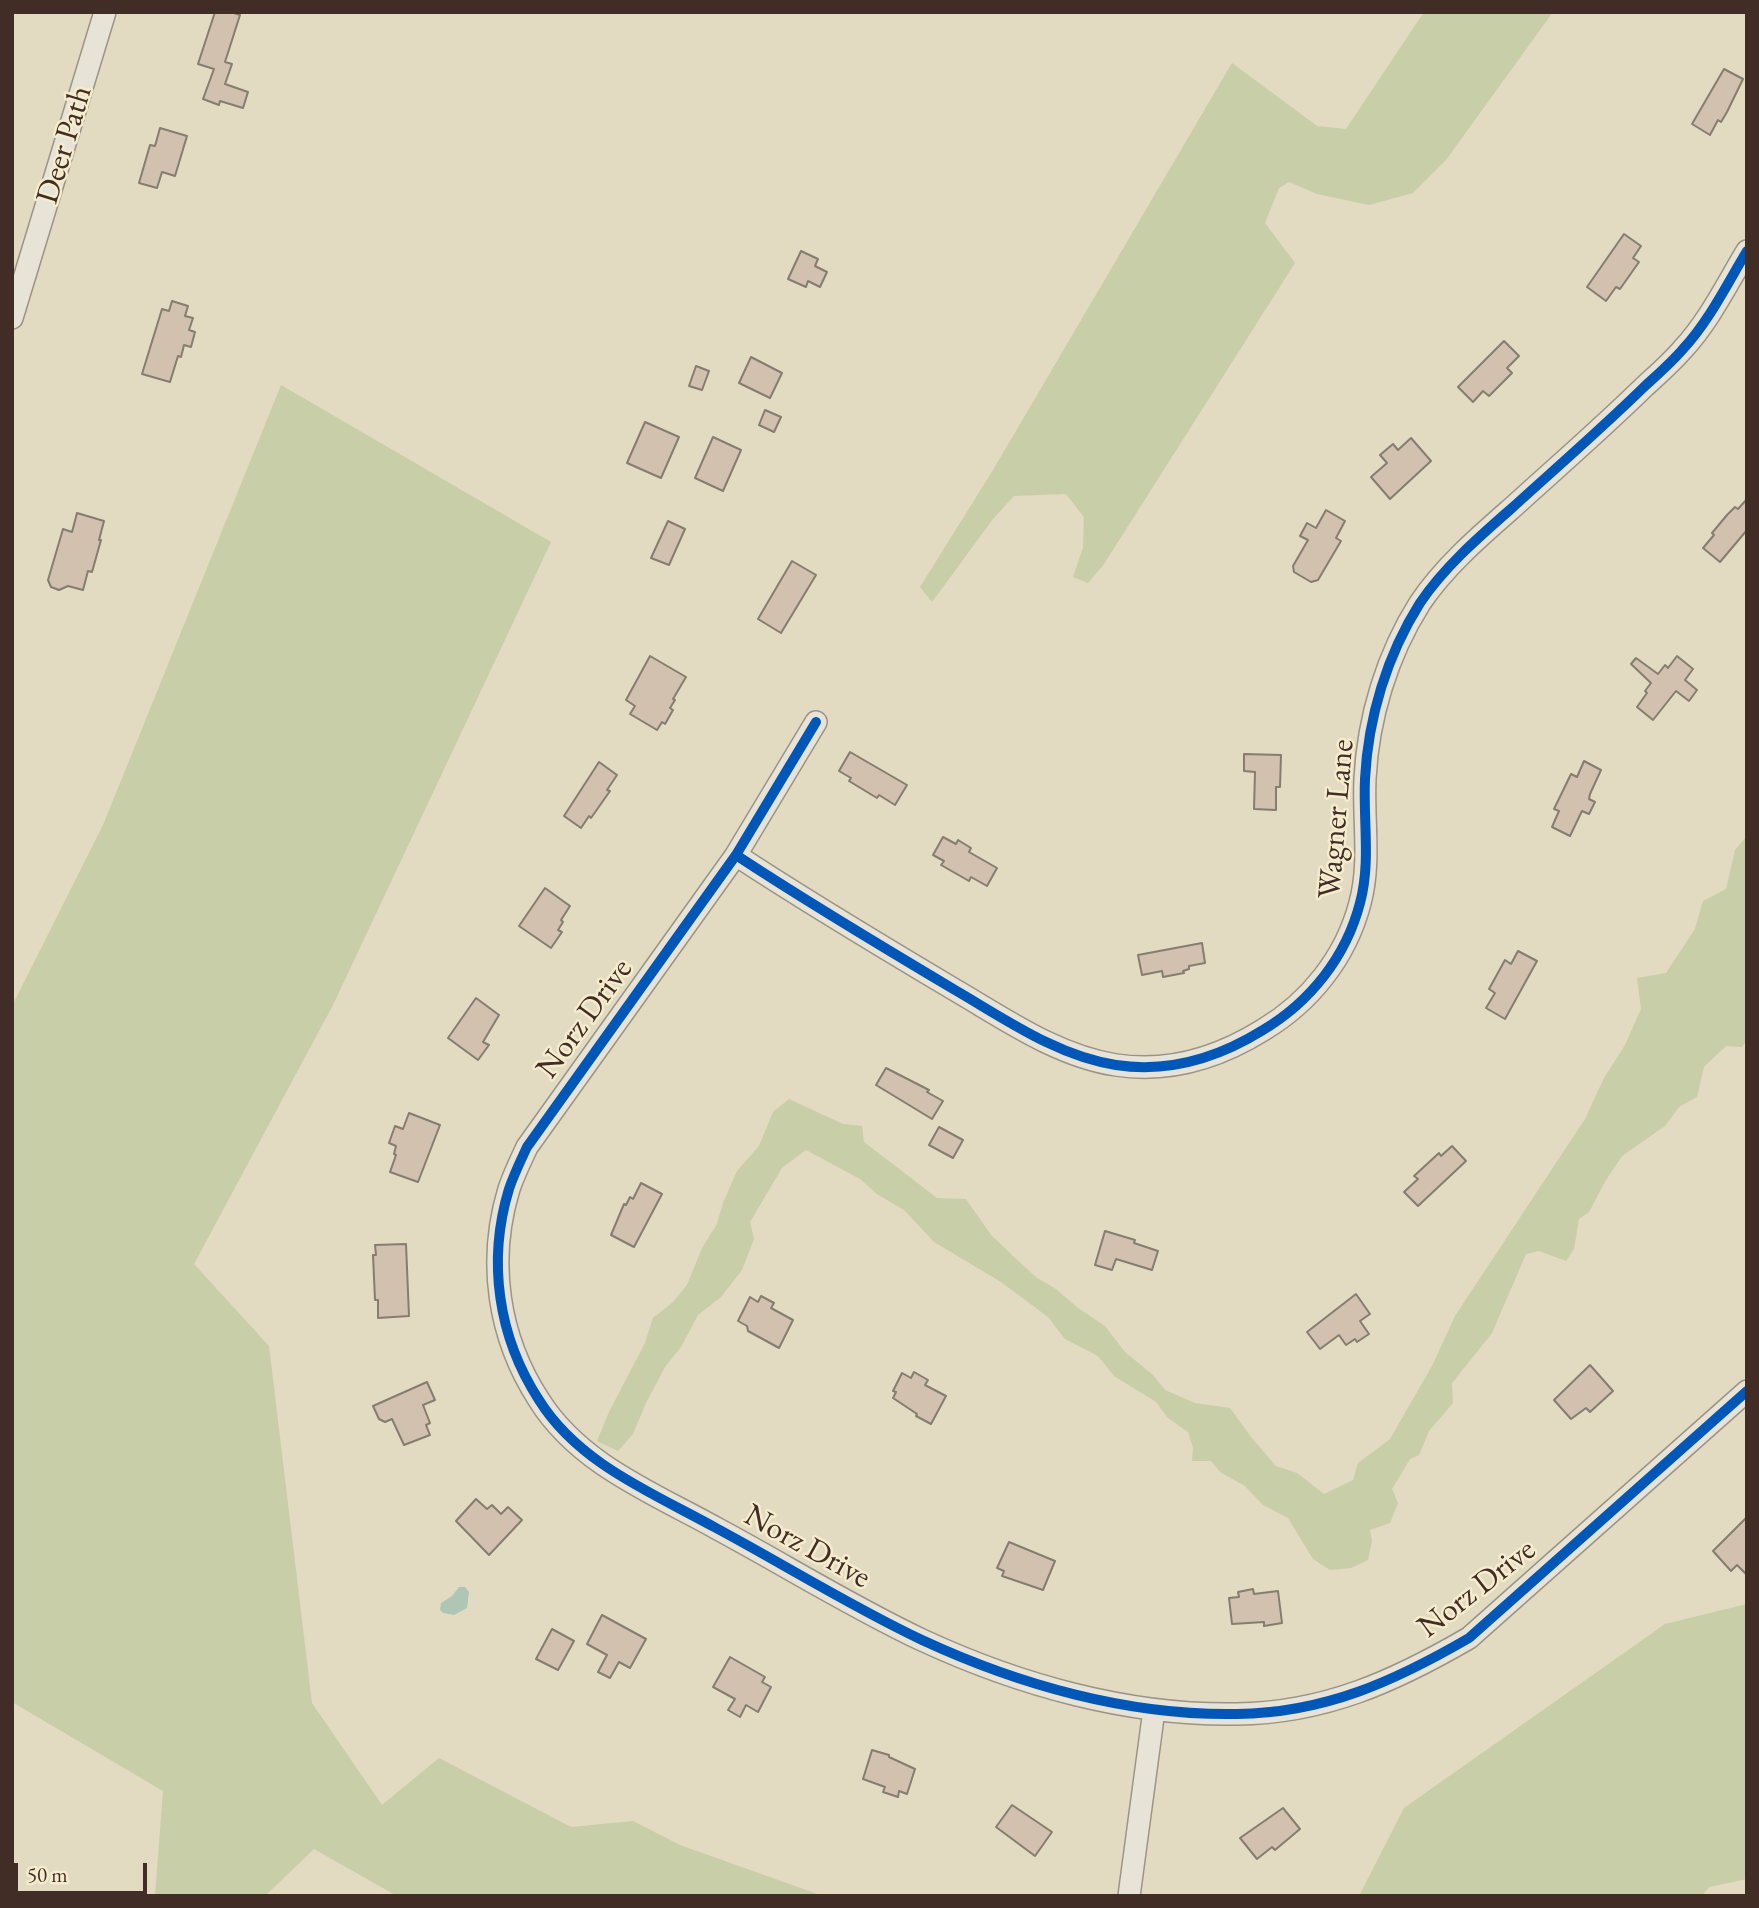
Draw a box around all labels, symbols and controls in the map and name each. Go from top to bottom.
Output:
street label: Deer Path [29,81,101,209]
street label: Wagner Lane [1311,738,1363,900]
street label: Norz Drive [529,952,641,1086]
street label: Norz Drive [737,1497,877,1597]
street label: Norz Drive [1411,1531,1543,1647]
scale bar [18,1848,150,1892]
text: 50 m [27,1861,68,1888]

